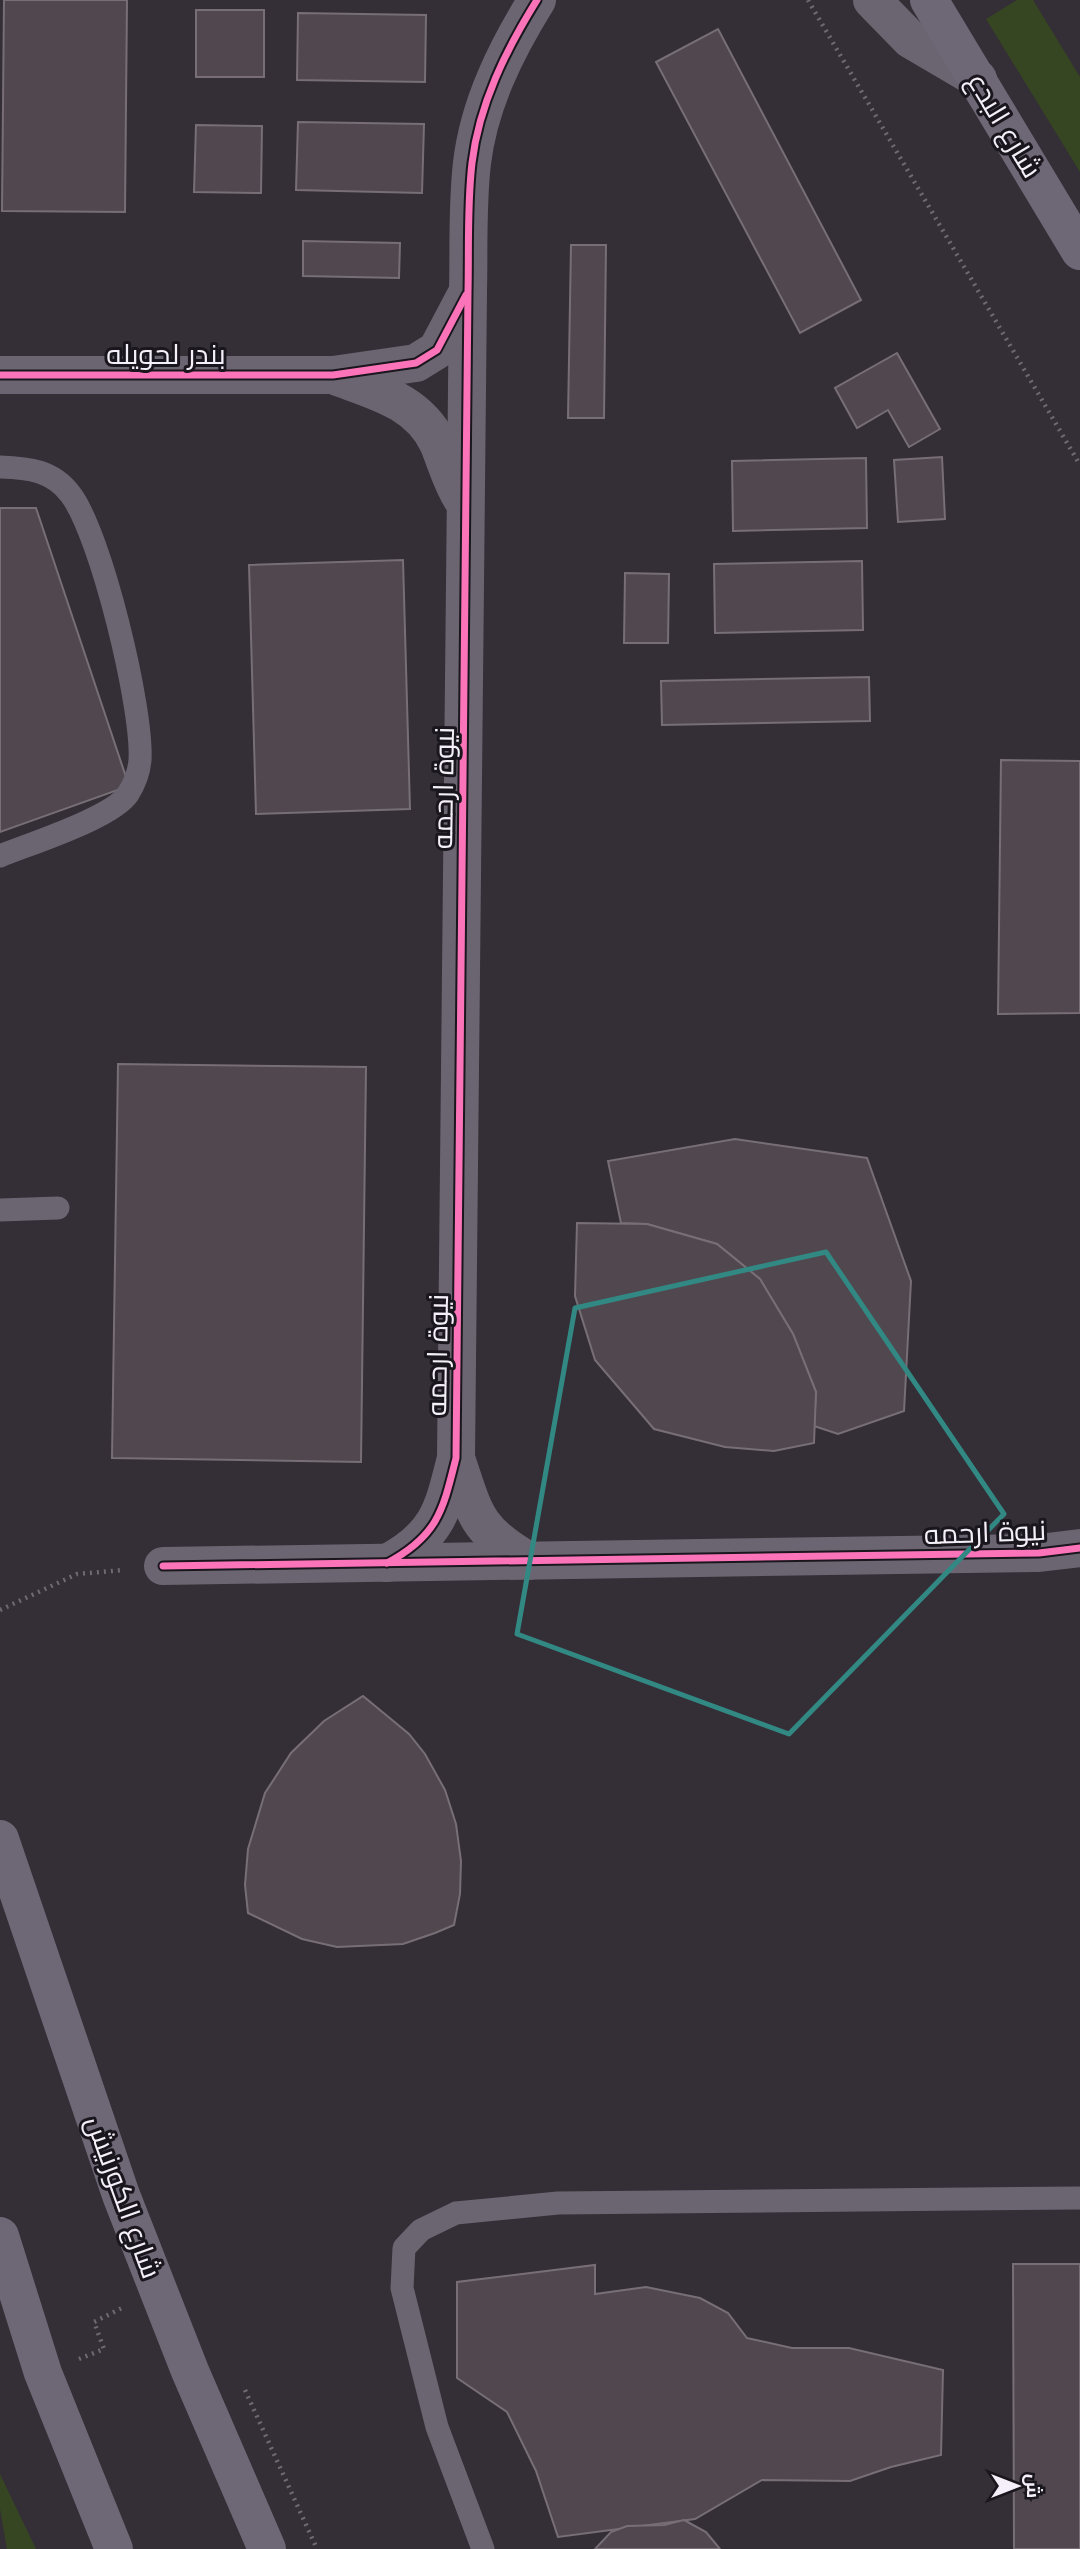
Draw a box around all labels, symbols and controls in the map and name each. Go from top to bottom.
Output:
street label: شارع البدع [957,65,1052,186]
street label: بندر لحويله [106,334,226,375]
street label: نيوة ارحمه [422,727,465,849]
street label: نيوة ارحمه [416,1294,459,1416]
street label: نيوة ارحمه [923,1510,1047,1555]
street label: شارع الكورنيش [75,2110,172,2284]
north arrow [982,2451,1052,2521]
text: ش [1020,2474,1047,2498]

